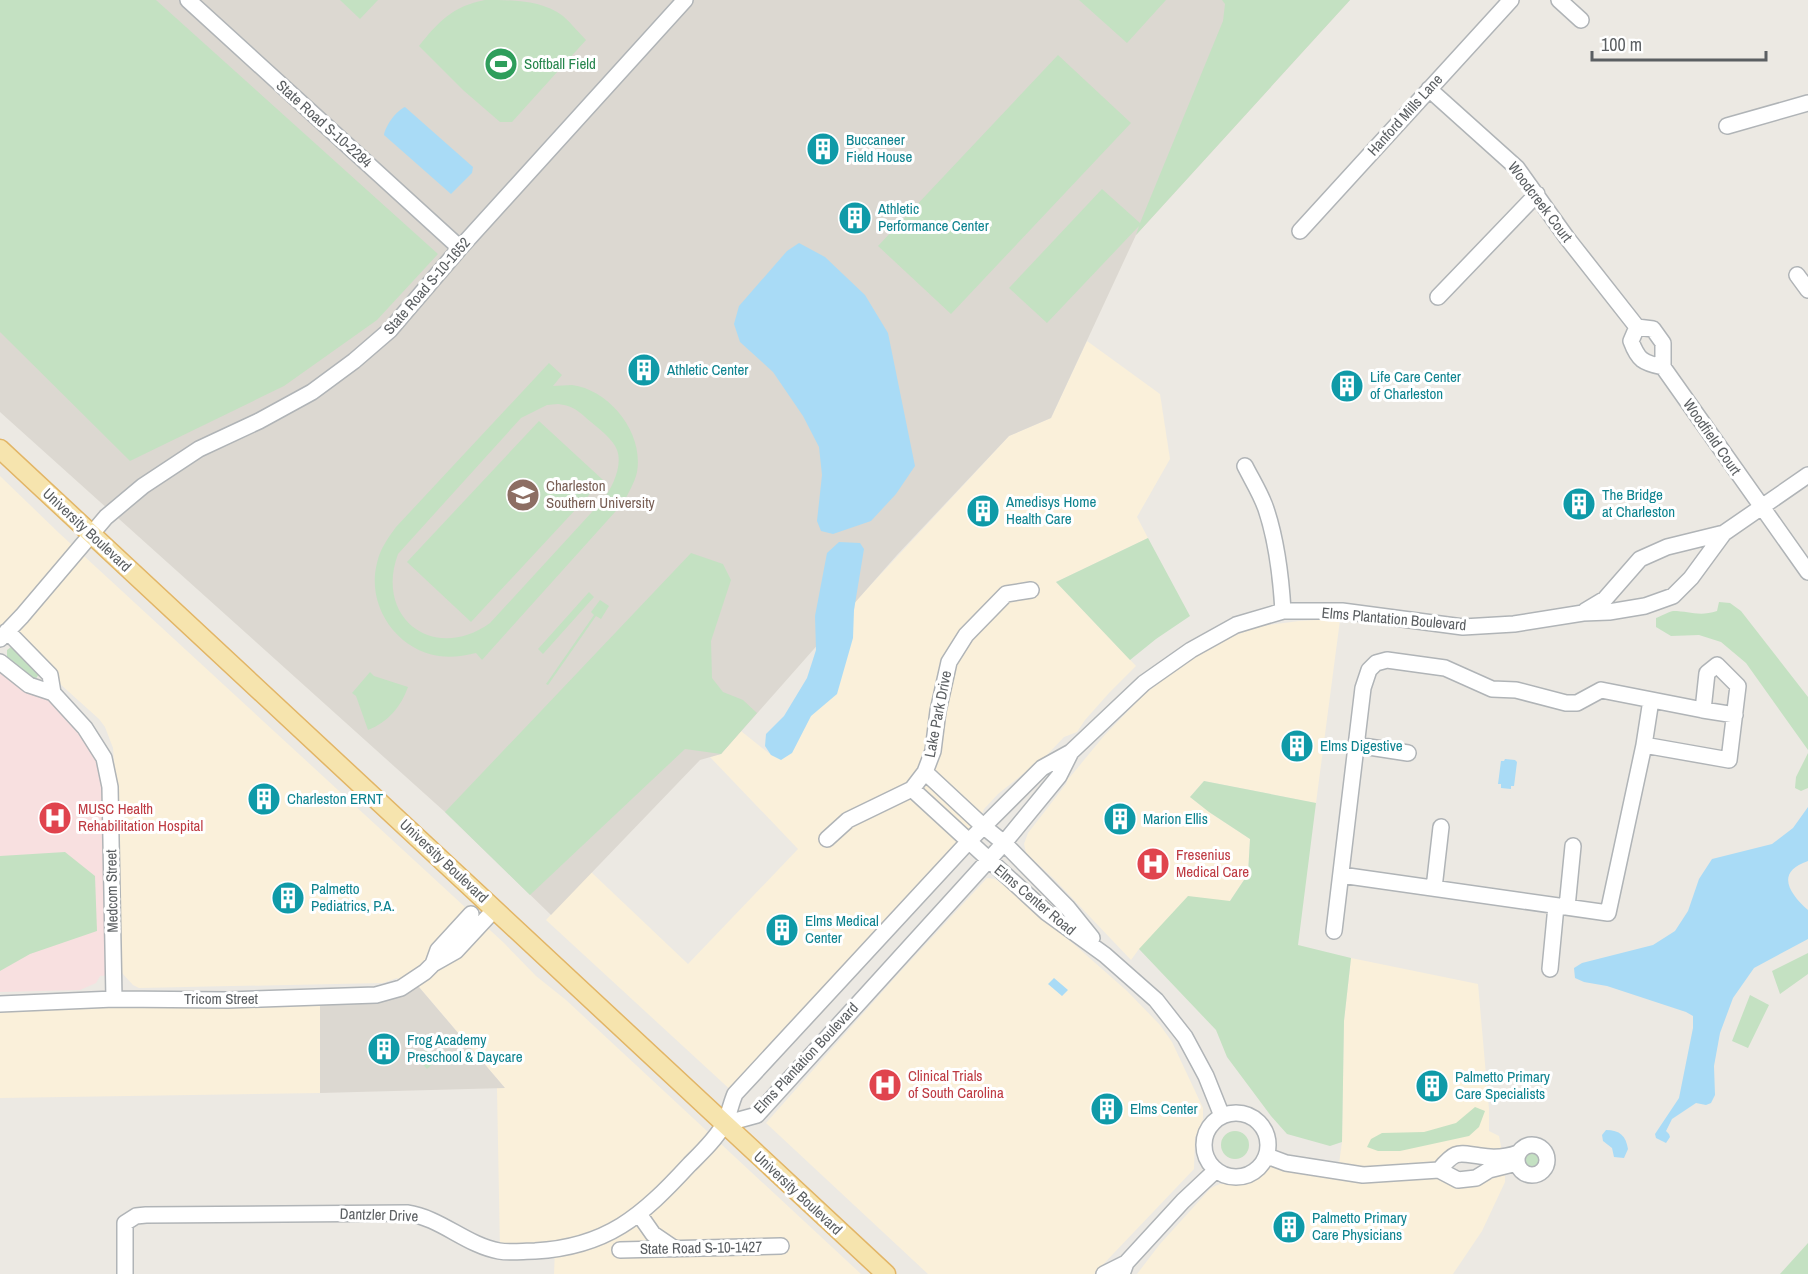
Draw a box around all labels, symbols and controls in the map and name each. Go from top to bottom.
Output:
scale bar [1592,24,1766,62]
text: 100 m [1601,32,1642,57]
sports icon: Softball Field [483,46,519,82]
place label: Softball Field [524,53,596,74]
street label: Hanford Mills Lane [1362,69,1447,160]
street label: State Road S-10-2284 [272,75,377,172]
place label: Buccaneer Field House [846,129,912,167]
building icon: Buccaneer Field House [805,131,841,167]
street label: Woodcreek Court [1503,157,1578,247]
place label: Athletic Performance Center [877,198,989,236]
building icon: Athletic Performance Center [837,200,873,236]
street label: State Road S-10-1652 [379,232,475,339]
building icon: Athletic Center [626,352,662,388]
place label: Athletic Center [666,359,748,380]
place label: Life Care Center of Charleston [1370,366,1461,404]
building icon: Life Care Center of Charleston [1329,368,1365,404]
street label: Woodfield Court [1678,394,1747,480]
place label: Charleston Southern University [546,475,656,513]
school or university icon: Charleston Southern University [505,477,541,513]
street label: University Boulevard [38,483,136,576]
place label: The Bridge at Charleston [1602,484,1675,522]
building icon: The Bridge at Charleston [1561,486,1597,522]
place label: Amedisys Home Health Care [1005,491,1096,529]
building icon: Amedisys Home Health Care [965,493,1001,529]
street label: Elms Plantation Boulevard [1321,602,1467,635]
street label: Lake Park Drive [919,668,956,759]
building icon: Elms Digestive [1279,728,1315,764]
place label: Elms Digestive [1320,735,1403,756]
building icon: Charleston ERNT [246,781,282,817]
place label: Charleston ERNT [287,788,384,809]
place label: MUSC Health Rehabilitation Hospital [78,798,203,836]
hospital icon: MUSC Health Rehabilitation Hospital [37,800,73,836]
building icon: Marion Ellis [1102,801,1138,837]
place label: Marion Ellis [1143,808,1208,829]
street label: University Boulevard [395,814,493,907]
place label: Fresenius Medical Care [1176,844,1249,882]
hospital icon: Fresenius Medical Care [1135,846,1171,882]
street label: Medcom Street [100,849,123,933]
street label: Elms Center Road [990,859,1081,940]
place label: Palmetto Pediatrics, P.A. [311,878,395,916]
building icon: Palmetto Pediatrics, P.A. [270,880,306,916]
place label: Elms Medical Center [805,910,879,948]
building icon: Elms Medical Center [764,912,800,948]
street label: Tricom Street [184,988,259,1009]
street label: Elms Plantation Boulevard [749,997,863,1118]
place label: Frog Academy Preschool & Daycare [407,1029,523,1067]
building icon: Frog Academy Preschool & Daycare [366,1031,402,1067]
place label: Clinical Trials of South Carolina [908,1065,1004,1103]
place label: Palmetto Primary Care Specialists [1455,1066,1551,1104]
hospital icon: Clinical Trials of South Carolina [867,1067,903,1103]
building icon: Palmetto Primary Care Specialists [1414,1068,1450,1104]
building icon: Elms Center [1089,1091,1125,1127]
place label: Elms Center [1130,1098,1198,1119]
street label: University Boulevard [749,1146,847,1239]
street label: Dantzler Drive [339,1203,419,1226]
place label: Palmetto Primary Care Physicians [1312,1207,1408,1245]
building icon: Palmetto Primary Care Physicians [1271,1209,1307,1245]
street label: State Road S-10-1427 [640,1236,763,1259]

